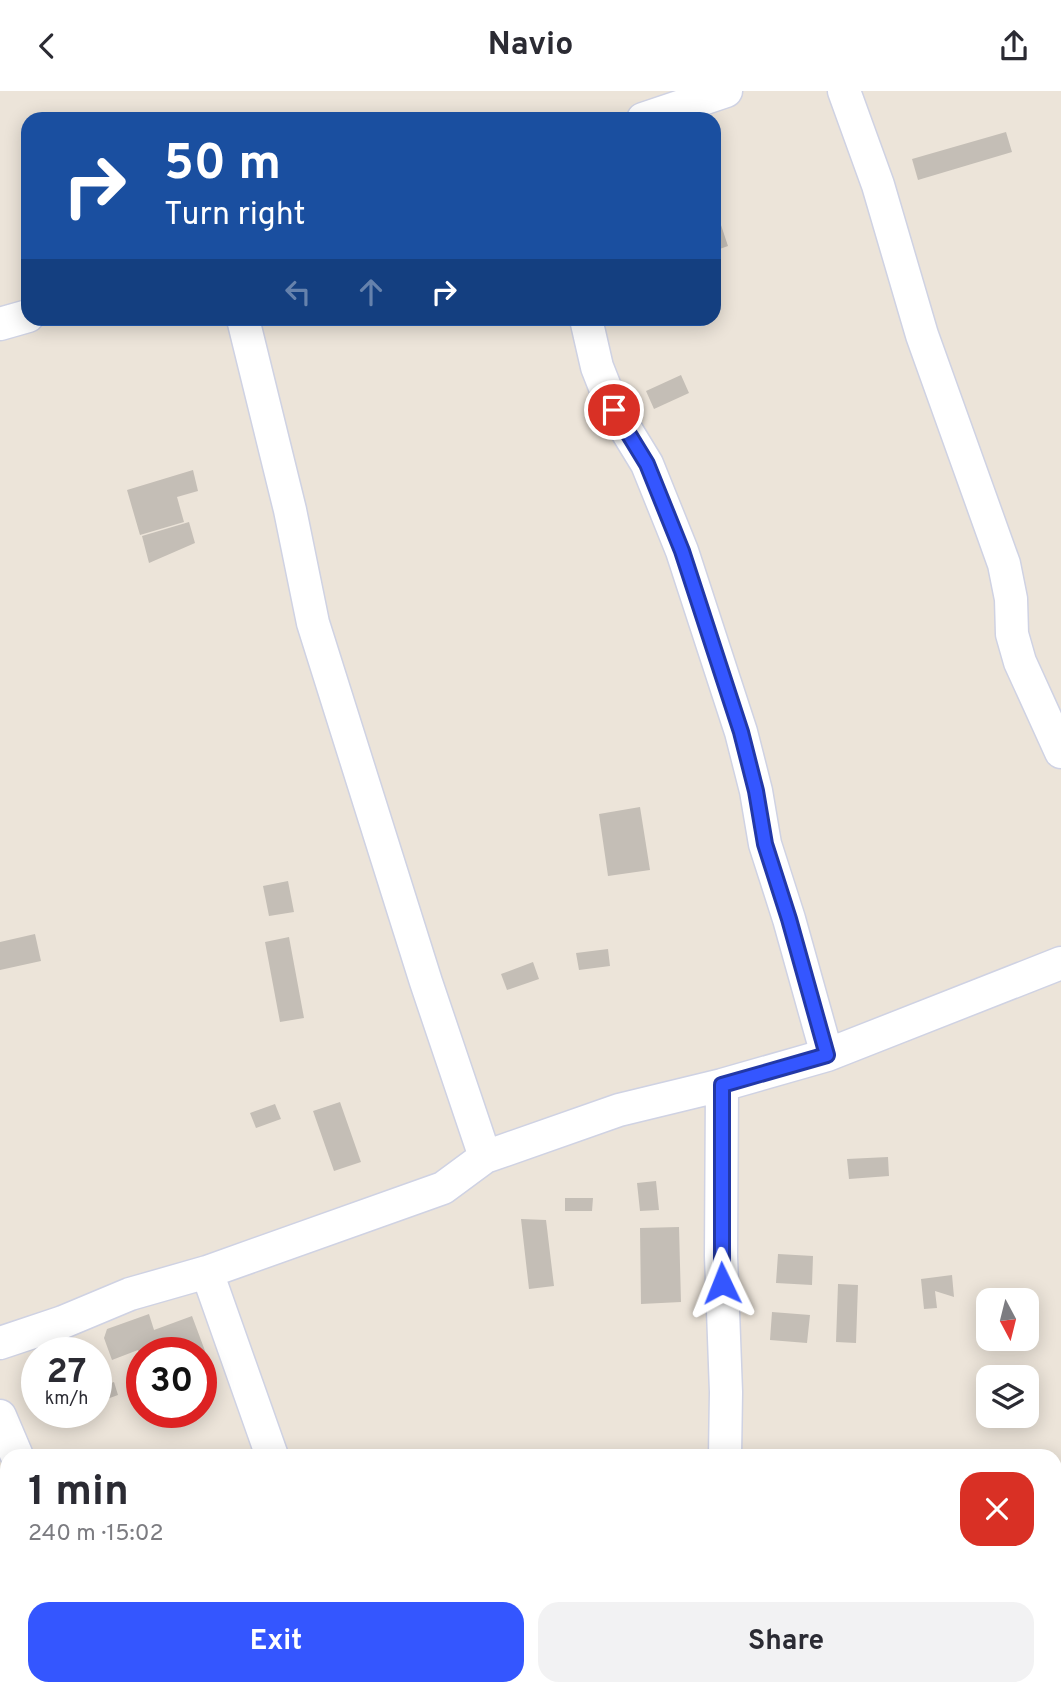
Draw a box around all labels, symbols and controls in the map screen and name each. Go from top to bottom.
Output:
text: Navio [488,26,573,66]
icon: back [28,27,66,65]
icon: share [995,27,1033,65]
text: 50 m [164,135,281,197]
icon: right [49,140,140,231]
text: Turn right [164,196,306,236]
icon: left [279,273,317,311]
icon: ahead [352,273,390,311]
icon: right [425,273,463,311]
pin [584,380,644,440]
icon: arrive [595,391,633,429]
position arrow [685,1246,759,1320]
north arrow [976,1288,1040,1351]
map controls [976,1288,1039,1428]
speed limit sign: 30 [126,1337,217,1428]
text: 27 [47,1351,86,1395]
button: layers [976,1365,1039,1428]
text: km/h [45,1388,88,1411]
text: 1 min [28,1467,129,1520]
button: close [960,1472,1034,1546]
text: 240 m · 15:02 [28,1520,163,1549]
button: Exit [28,1602,524,1682]
button: Share [538,1602,1034,1682]

